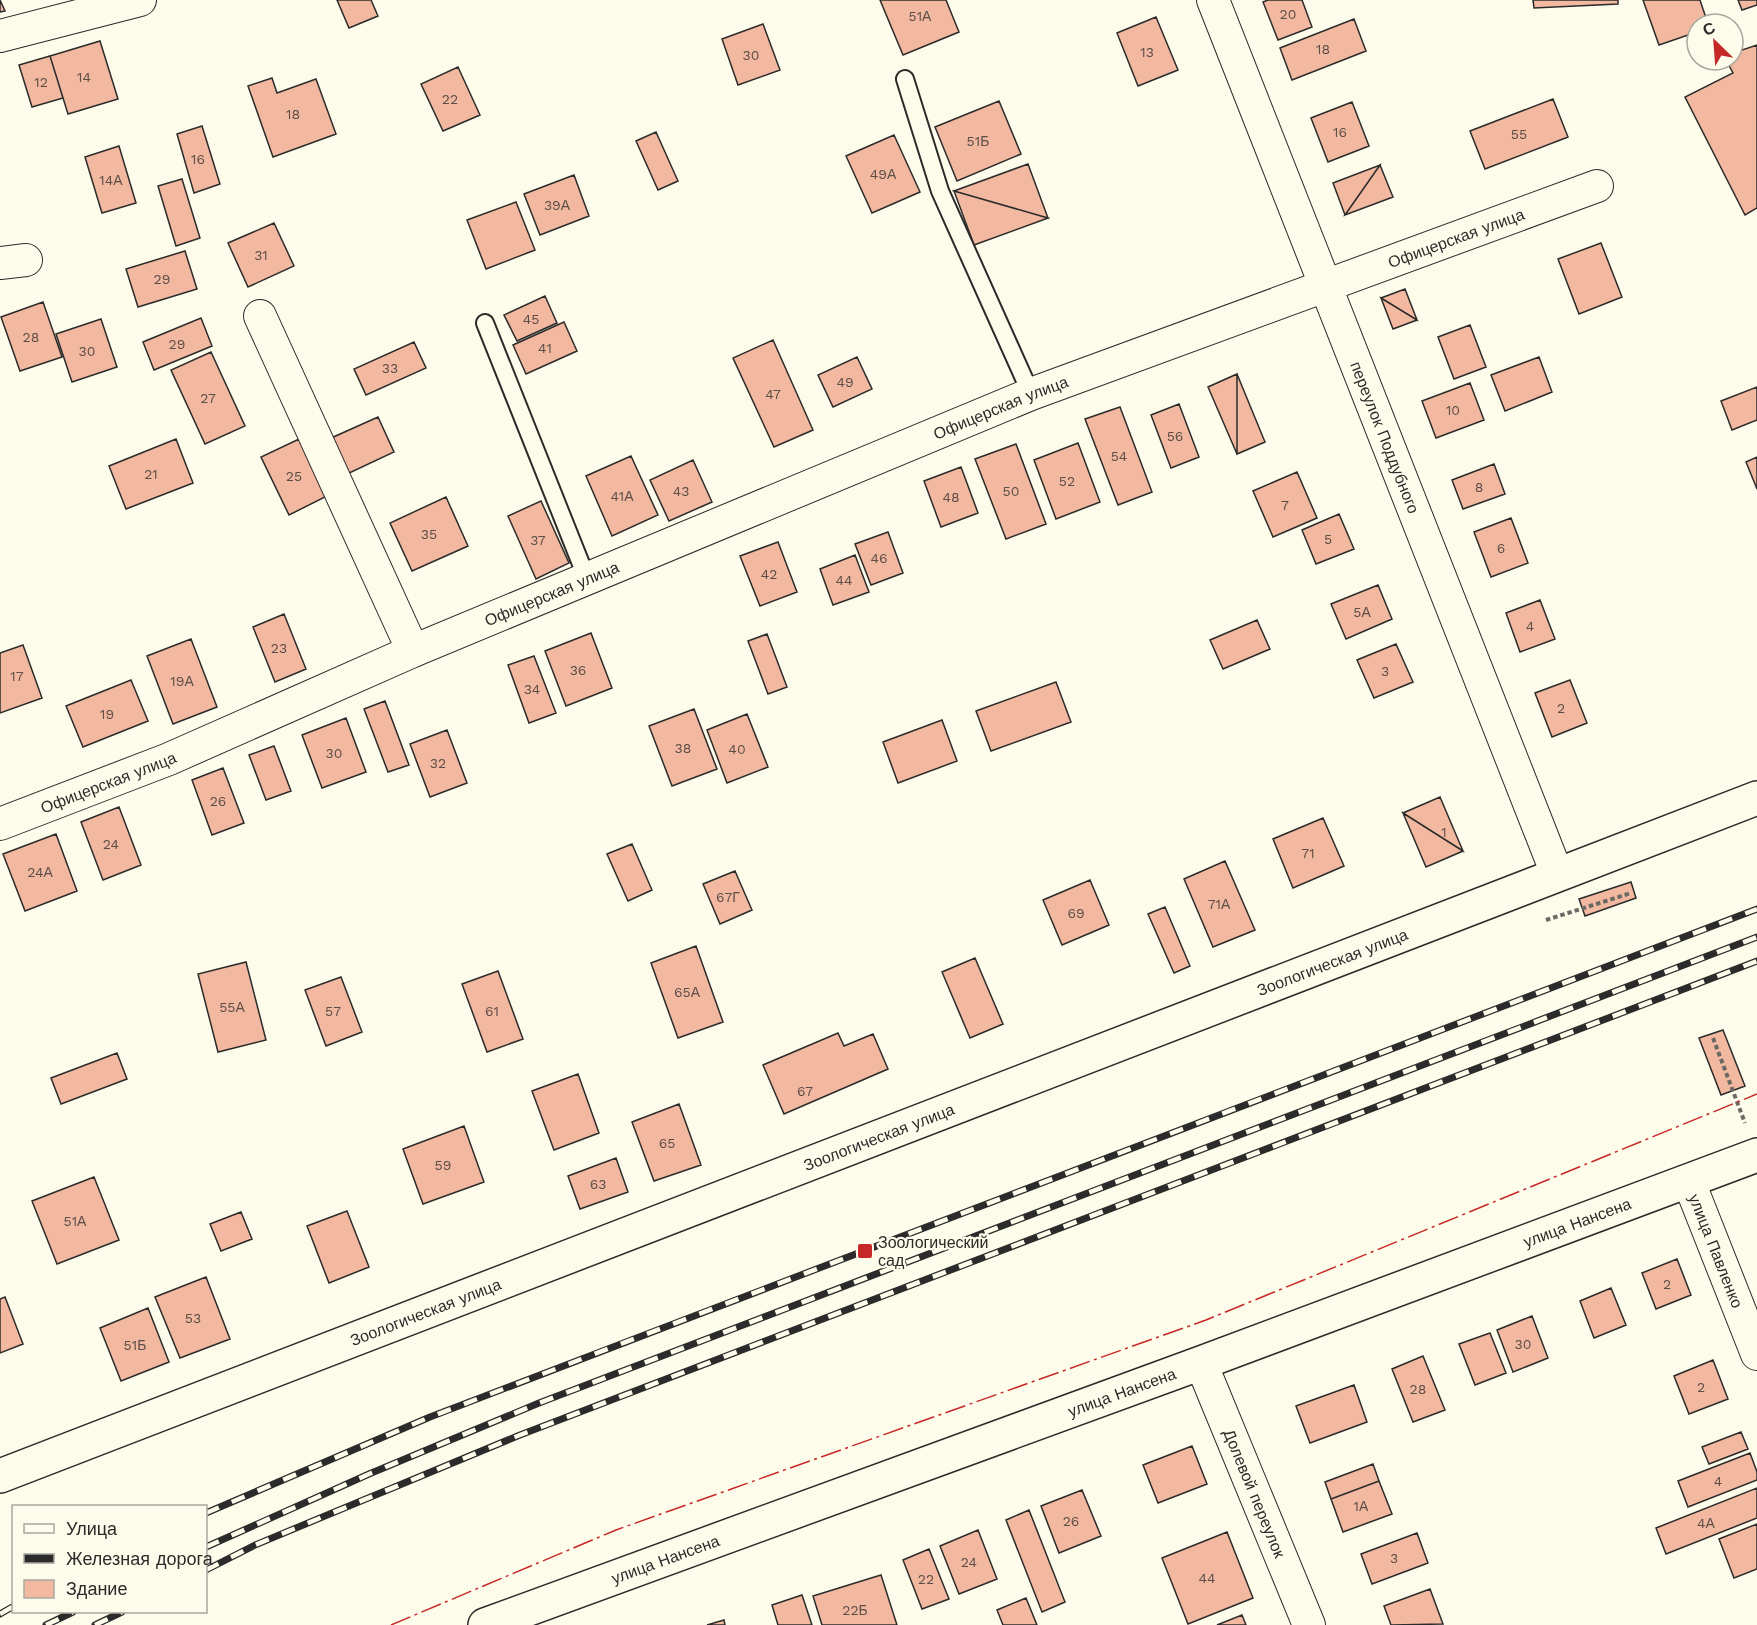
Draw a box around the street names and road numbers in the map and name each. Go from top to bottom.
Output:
street label: Офицерская улица [1385,204,1527,272]
street label: переулок Поддубного [1347,358,1424,516]
street label: Офицерская улица [930,372,1071,443]
street label: Офицерская улица [482,557,622,630]
street label: Офицерская улица [38,748,179,817]
street label: Зоологическая улица [1254,924,1410,1000]
street label: Зоологическая улица [801,1099,957,1175]
street label: улица Павленко [1685,1191,1747,1311]
street label: улица Нансена [1521,1193,1634,1251]
street label: Зоологическая улица [347,1274,504,1349]
street label: улица Нансена [1065,1364,1178,1420]
street label: Долевой переулок [1220,1426,1290,1562]
street label: улица Нансена [609,1531,722,1587]

